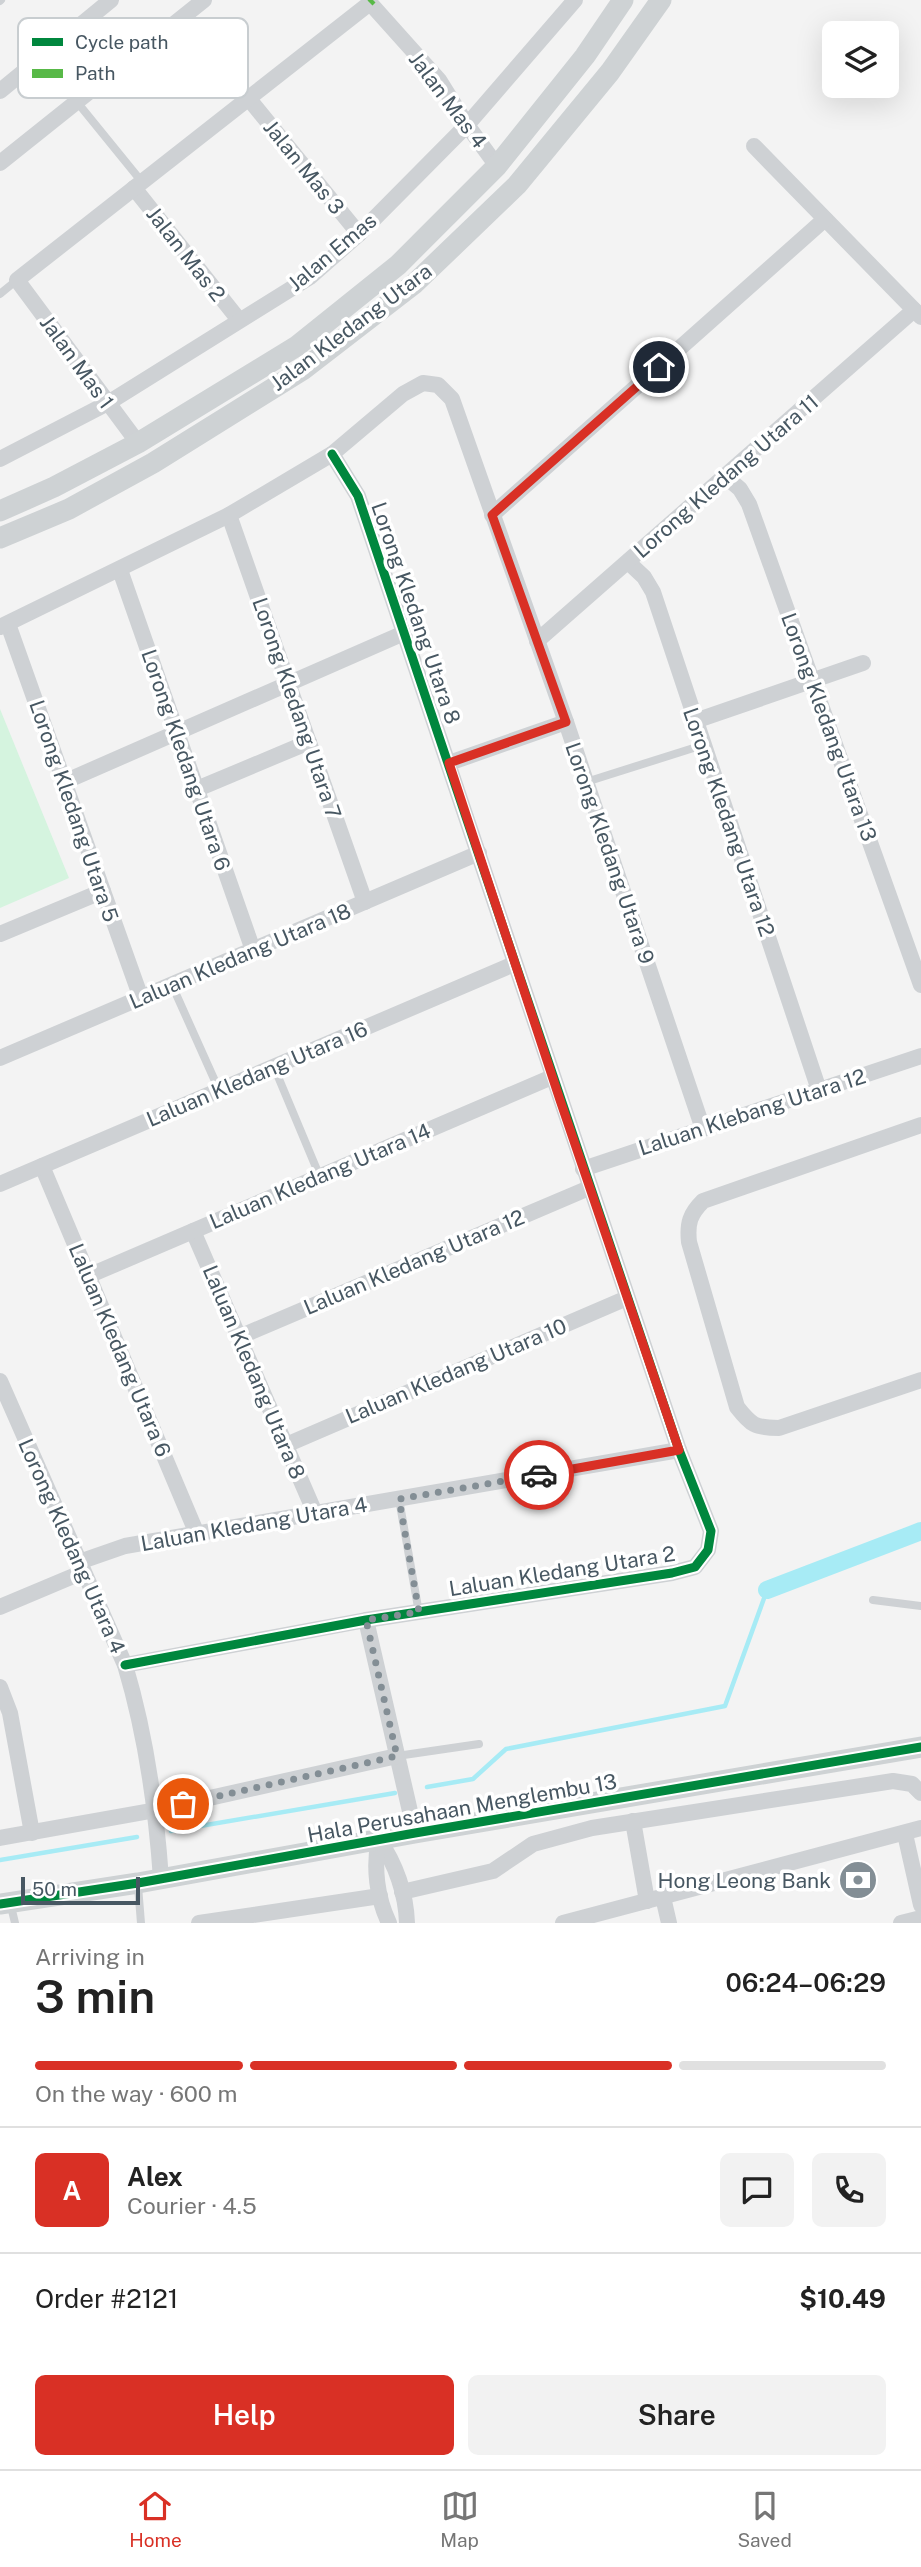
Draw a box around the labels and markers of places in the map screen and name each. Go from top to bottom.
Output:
pin [629,337,689,397]
pin [153,1774,213,1834]
bank icon: Hong Leong Bank [837,1859,879,1901]
place label: Hong Leong Bank [658,1868,831,1893]

